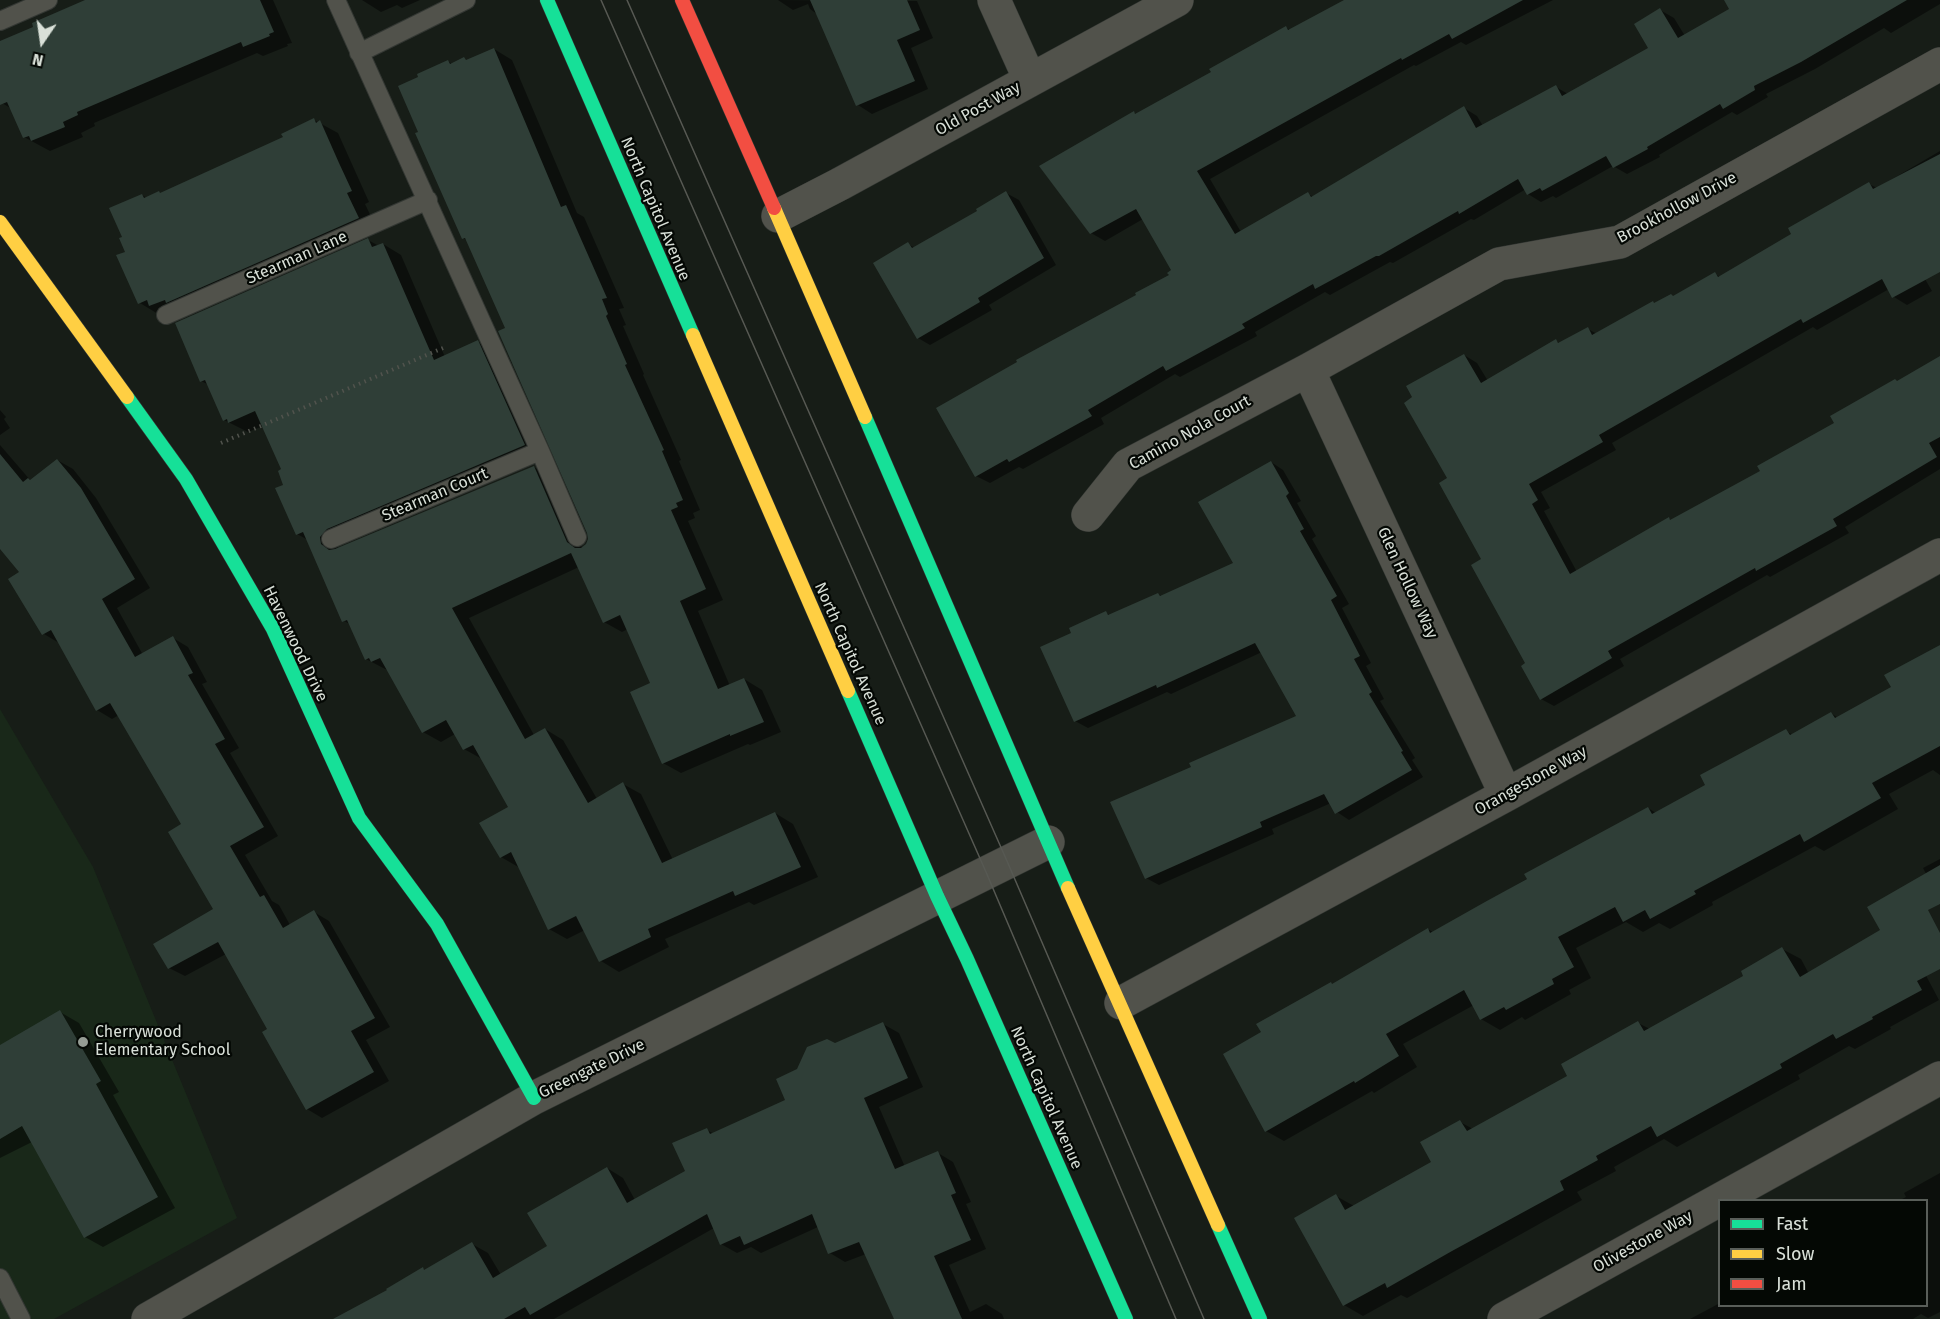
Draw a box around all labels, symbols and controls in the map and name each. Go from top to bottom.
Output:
north arrow [12,12,72,72]
text: N [31,50,45,70]
street label: Old Post Way [932,78,1024,140]
street label: North Capitol Avenue [616,134,694,284]
street label: Brookhollow Drive [1614,168,1740,248]
street label: Stearman Lane [244,227,350,289]
street label: Camino Nola Court [1126,392,1254,474]
street label: Stearman Court [379,464,491,526]
street label: Glen Hollow Way [1373,524,1441,642]
street label: North Capitol Avenue [810,580,890,728]
street label: Havenwood Drive [259,583,331,705]
street label: Orangestone Way [1472,742,1590,820]
place label: Cherrywood Elementary School [95,1023,230,1061]
street label: North Capitol Avenue [1006,1024,1086,1172]
marker: Cherrywood Elementary School [76,1035,90,1049]
street label: Greengate Drive [536,1035,648,1103]
legend [1718,1199,1928,1307]
street label: Olivestone Way [1590,1207,1696,1277]
text: Fast [1776,1213,1808,1235]
text: Slow [1776,1243,1814,1265]
text: Jam [1776,1273,1807,1295]

